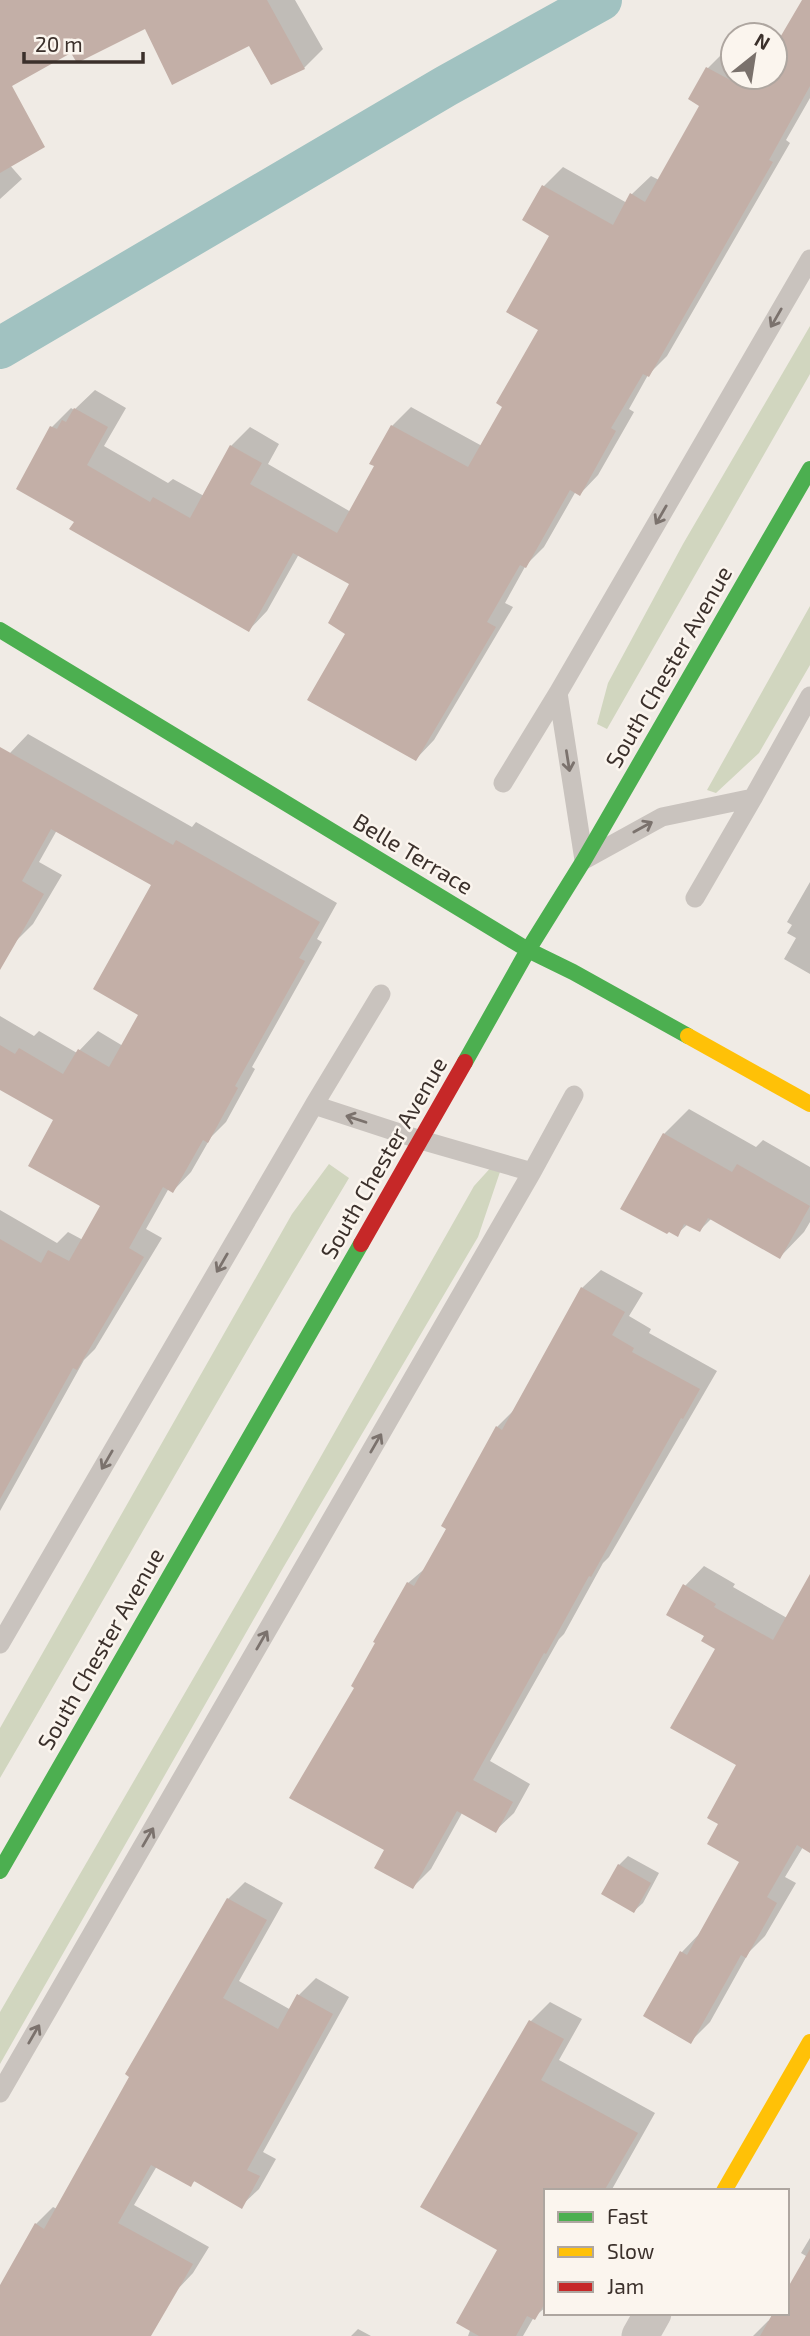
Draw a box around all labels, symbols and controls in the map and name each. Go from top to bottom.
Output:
scale bar [24,21,144,65]
north arrow [719,21,789,91]
text: N [751,27,774,54]
text: 20 m [35,31,83,56]
one-way arrow [769,308,783,328]
one-way arrow [654,504,668,524]
street label: South Chester Avenue [599,561,737,772]
one-way arrow [562,749,575,772]
street label: Belle Terrace [349,806,479,900]
one-way arrow [633,820,653,834]
street label: South Chester Avenue [314,1052,452,1263]
one-way arrow [346,1112,368,1124]
one-way arrow [215,1252,228,1273]
one-way arrow [369,1433,383,1453]
one-way arrow [100,1449,114,1469]
street label: South Chester Avenue [31,1543,169,1754]
one-way arrow [255,1630,269,1650]
one-way arrow [141,1827,155,1847]
one-way arrow [27,2024,41,2044]
legend [544,2189,789,2315]
text: Fast [607,2203,648,2228]
text: Slow [607,2238,654,2263]
text: Jam [607,2273,644,2298]

